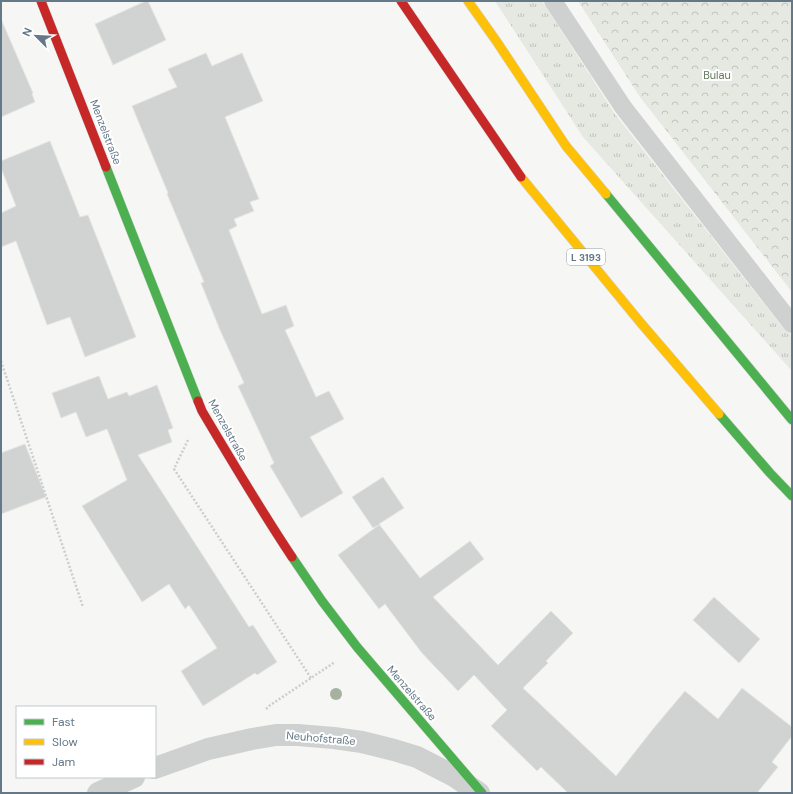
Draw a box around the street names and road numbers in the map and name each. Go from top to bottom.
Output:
street label: Menzelstraße [87,97,125,167]
road number: L 3193 [567,249,605,265]
street label: Menzelstraße [205,397,251,463]
street label: Menzelstraße [384,663,440,723]
street label: Neuhofstraße [286,728,356,748]

